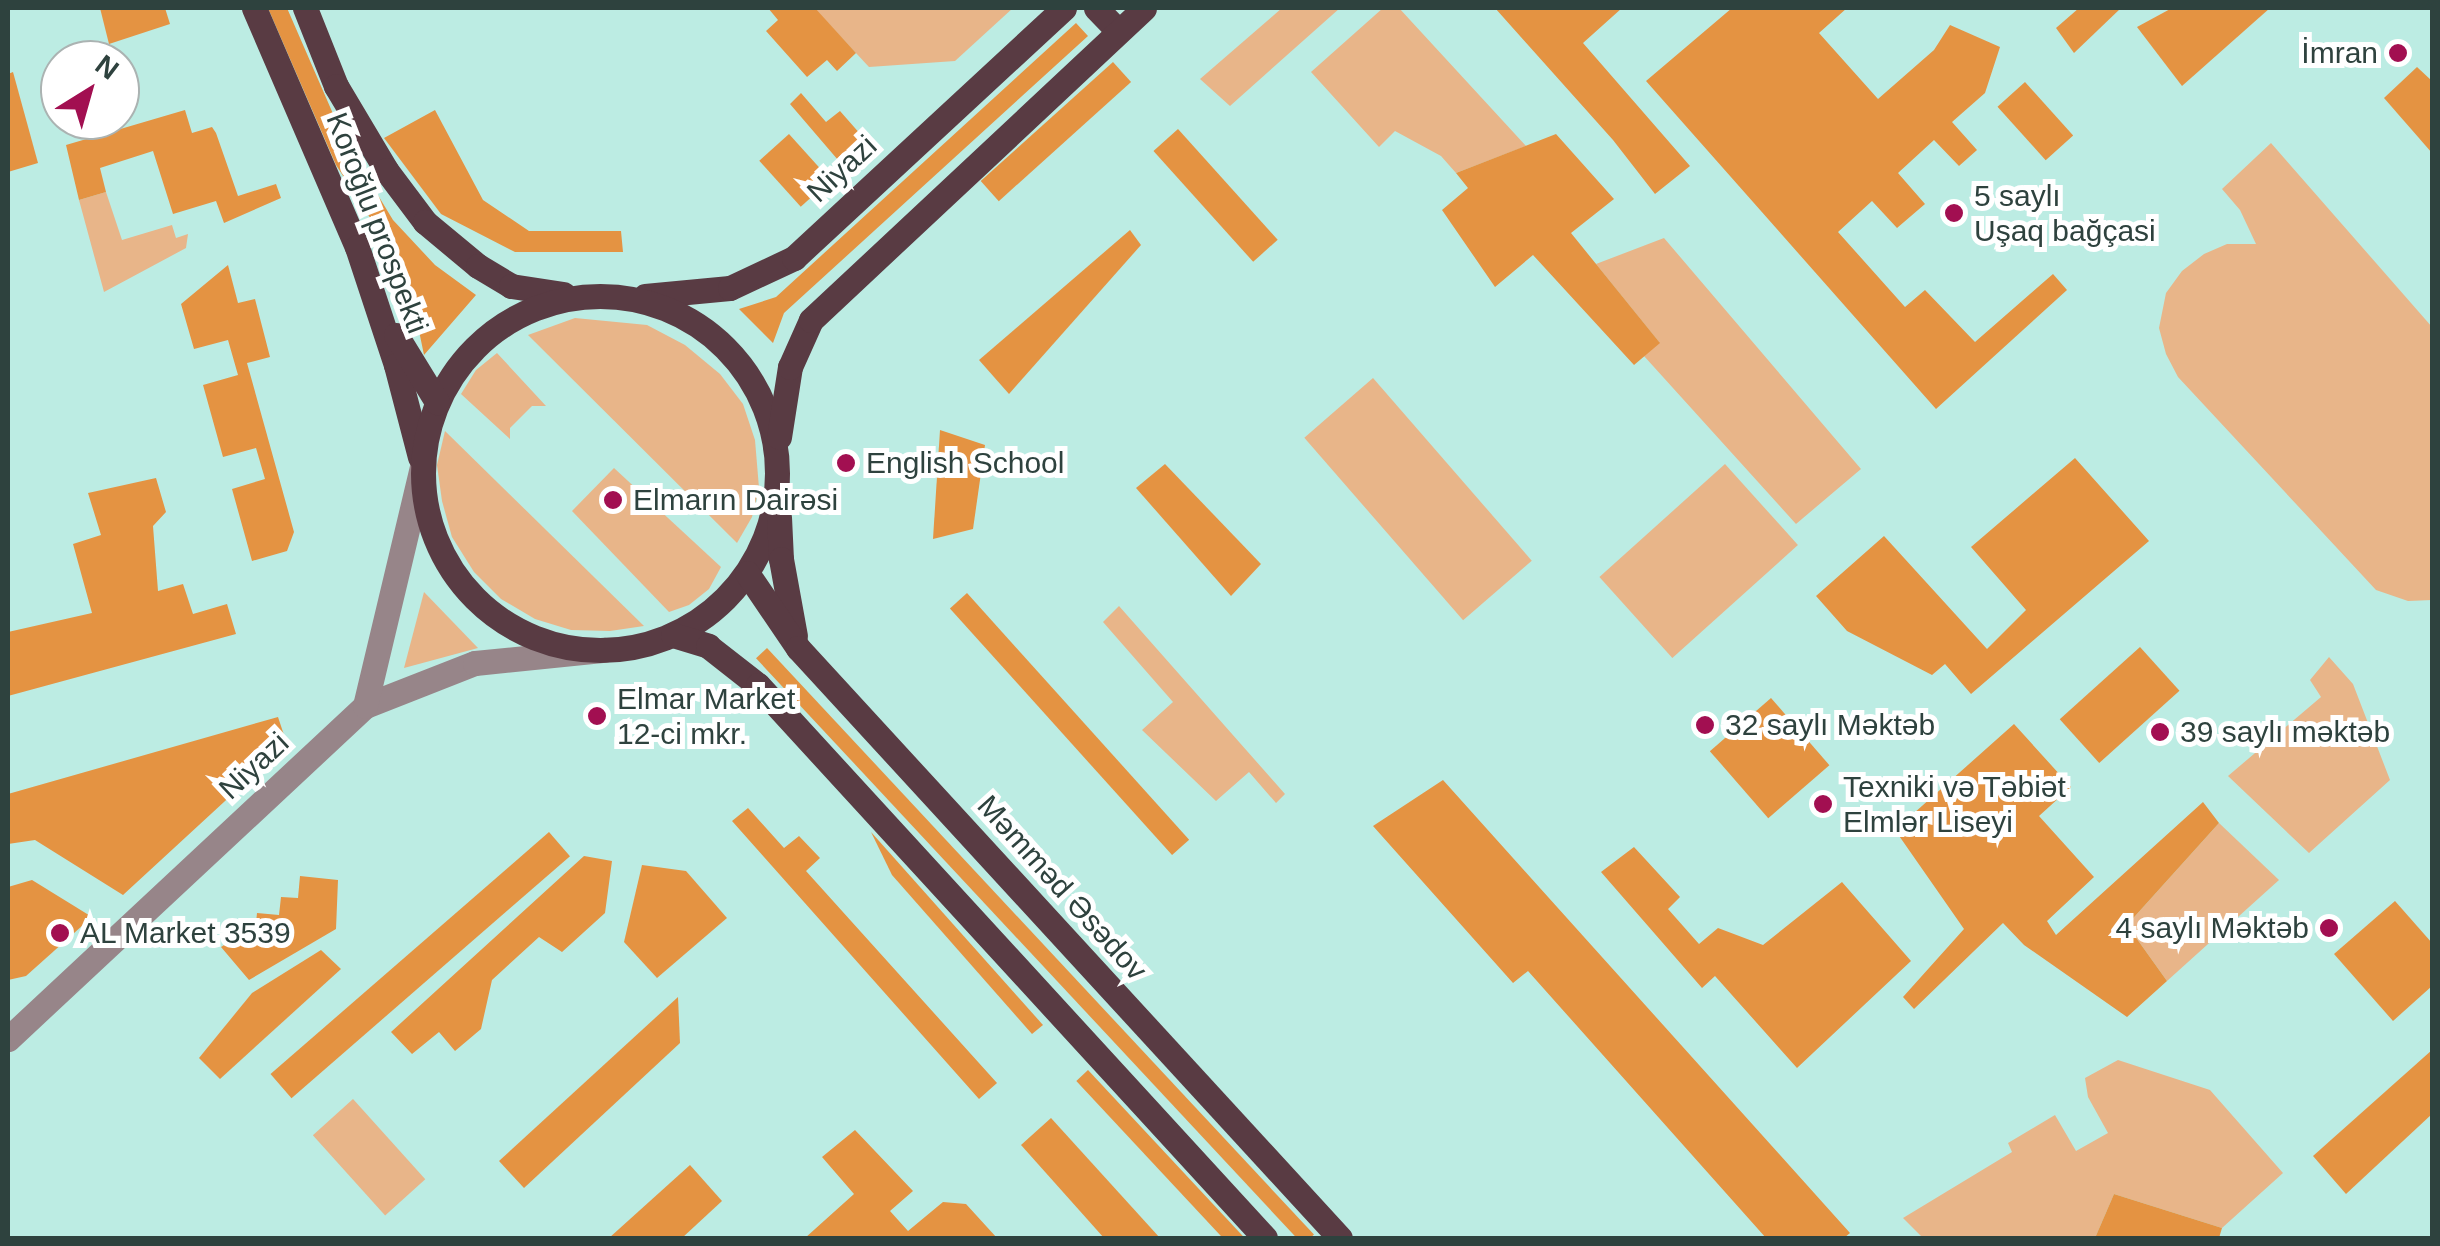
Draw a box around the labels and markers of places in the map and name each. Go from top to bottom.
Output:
place label: İmran [2301,35,2378,71]
marker: İmran [2387,42,2409,64]
place label: 5 saylı Uşaq bağçasi [1974,178,2156,248]
marker: 5 saylı Uşaq bağçasi [1943,202,1965,224]
place label: English School [866,445,1064,481]
marker: English School [835,452,857,474]
place label: Elmarın Dairəsi [633,482,838,518]
marker: Elmarın Dairəsi [602,489,624,511]
place label: Elmar Market 12-ci mkr. [617,681,795,752]
marker: Elmar Market 12-ci mkr. [586,705,608,727]
place label: 32 saylı Məktəb [1725,707,1935,743]
marker: 32 saylı Məktəb [1694,714,1716,736]
place label: 39 saylı məktəb [2180,714,2390,750]
marker: 39 saylı məktəb [2149,721,2171,743]
place label: Texniki və Təbiət Elmlər Liseyi [1843,769,2066,840]
marker: Texniki və Təbiət Elmlər Liseyi [1812,793,1834,815]
place label: 4 saylı Məktəb [2116,910,2309,946]
place label: AL Market 3539 [80,915,292,951]
marker: 4 saylı Məktəb [2318,917,2340,939]
marker: AL Market 3539 [49,922,71,944]

